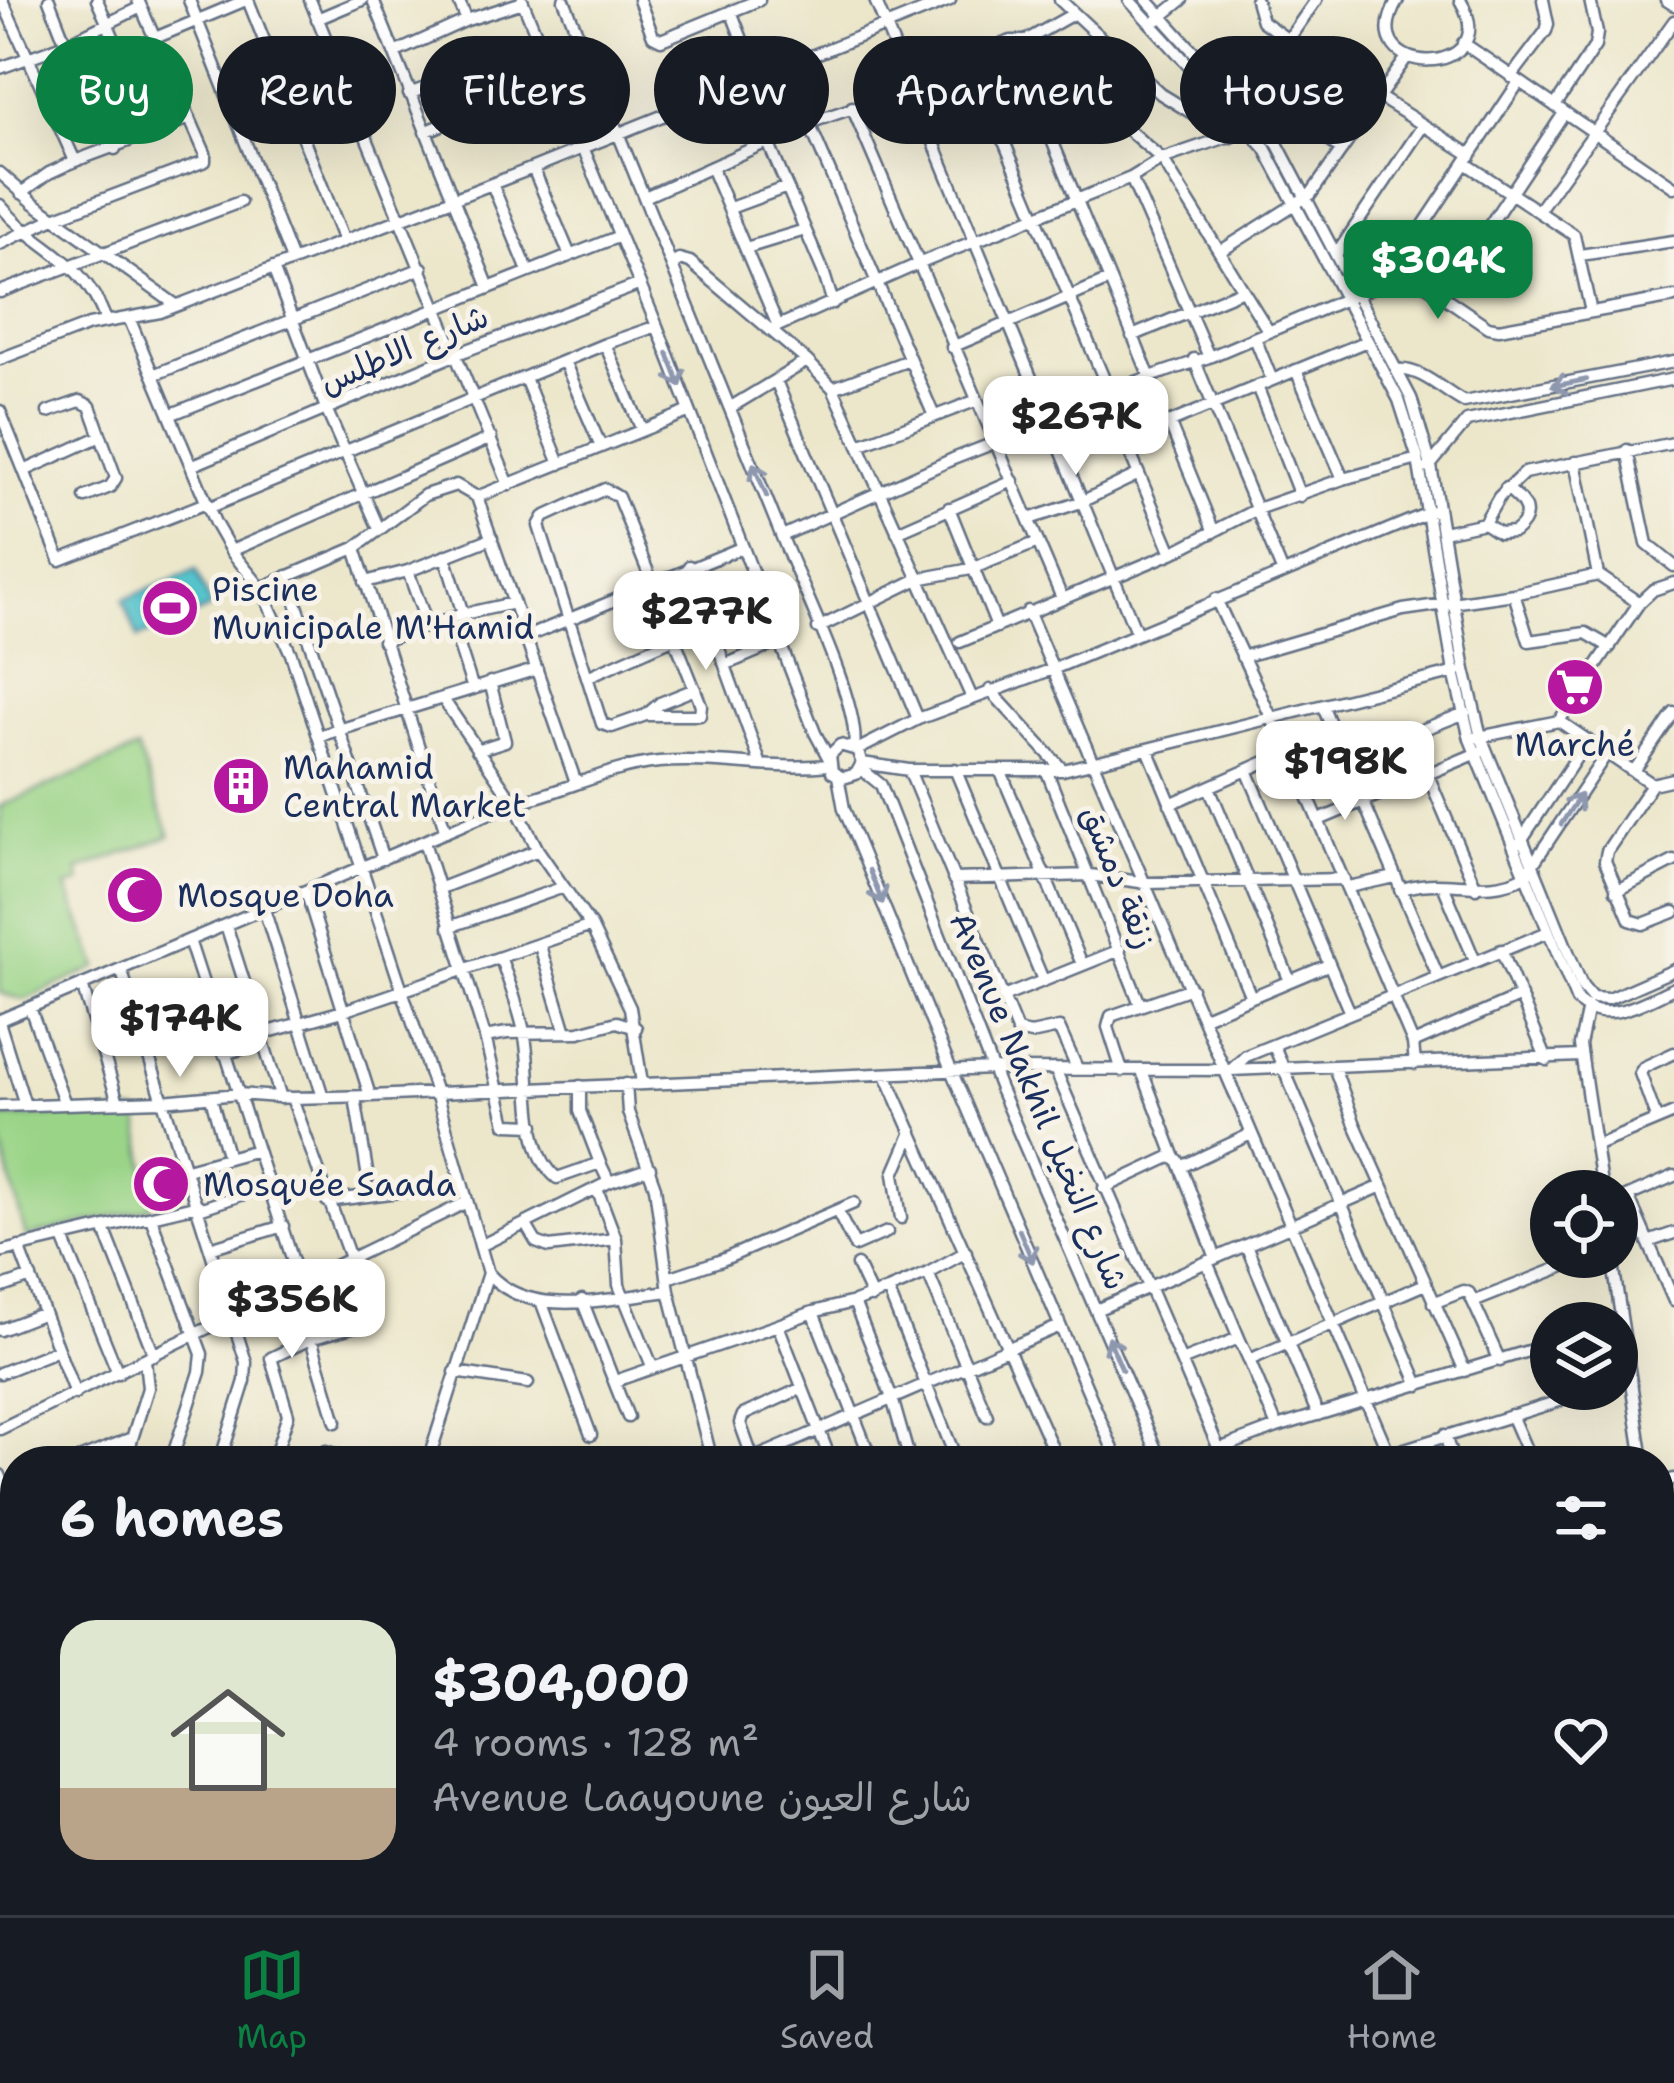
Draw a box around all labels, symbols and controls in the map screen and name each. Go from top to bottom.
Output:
chip: Buy [36,36,193,144]
chip: Rent [217,36,396,144]
chip: Filters [420,36,630,144]
chip: New [654,36,829,144]
chip: Apartment [853,36,1156,144]
chip: House [1180,36,1387,144]
pin: $304K [1354,220,1522,322]
text: $304K [1371,233,1505,285]
street label: شارع الاطلس [313,293,496,406]
one-way arrow [665,351,687,388]
one-way arrow [1551,373,1590,395]
pin: $267K [992,376,1160,478]
text: $267K [1010,389,1142,441]
one-way arrow [747,463,769,500]
place label: Piscine Municipale M'Hamid [212,567,535,650]
pin: $277K [622,571,790,673]
sports icon: Piscine Municipale M'Hamid [139,577,201,639]
text: $277K [640,584,772,636]
supermarket icon: Marché [1544,656,1606,718]
pin: $198K [1261,721,1429,823]
place label: Marché [1515,722,1635,767]
text: $198K [1283,734,1407,786]
place label: Mahamid Central Market [283,745,526,828]
building icon: Mahamid Central Market [210,755,272,817]
one-way arrow [1558,793,1583,827]
street label: زنقة دمشق [1070,799,1168,955]
mosque icon: Mosque Doha [104,864,166,926]
one-way arrow [867,867,888,904]
place label: Mosque Doha [177,873,394,918]
street label: Avenue Nakhil شارع النخيل [938,905,1139,1297]
pin: $174K [96,978,264,1080]
text: $174K [118,991,242,1043]
mosque icon: Mosquée Saada [130,1153,192,1215]
place label: Mosquée Saada [203,1162,456,1207]
map controls [1530,1170,1638,1410]
button: locate [1530,1170,1638,1278]
one-way arrow [1017,1227,1038,1264]
pin: $356K [208,1259,376,1361]
text: $356K [226,1272,358,1324]
button: layers [1530,1302,1638,1410]
one-way arrow [1103,1336,1124,1373]
text: 6 homes [60,1484,284,1552]
icon: filters [1548,1485,1614,1551]
text: $304,000 [432,1648,690,1716]
icon: home [156,1668,300,1812]
icon: heart [1548,1707,1614,1773]
text: 4 rooms · 128 m² [432,1716,759,1768]
text: Avenue Laayoune شارع العيون [432,1771,972,1823]
tab: Map [236,1942,307,2059]
tab: Saved [780,1942,874,2059]
tab: Home [1347,1942,1437,2059]

